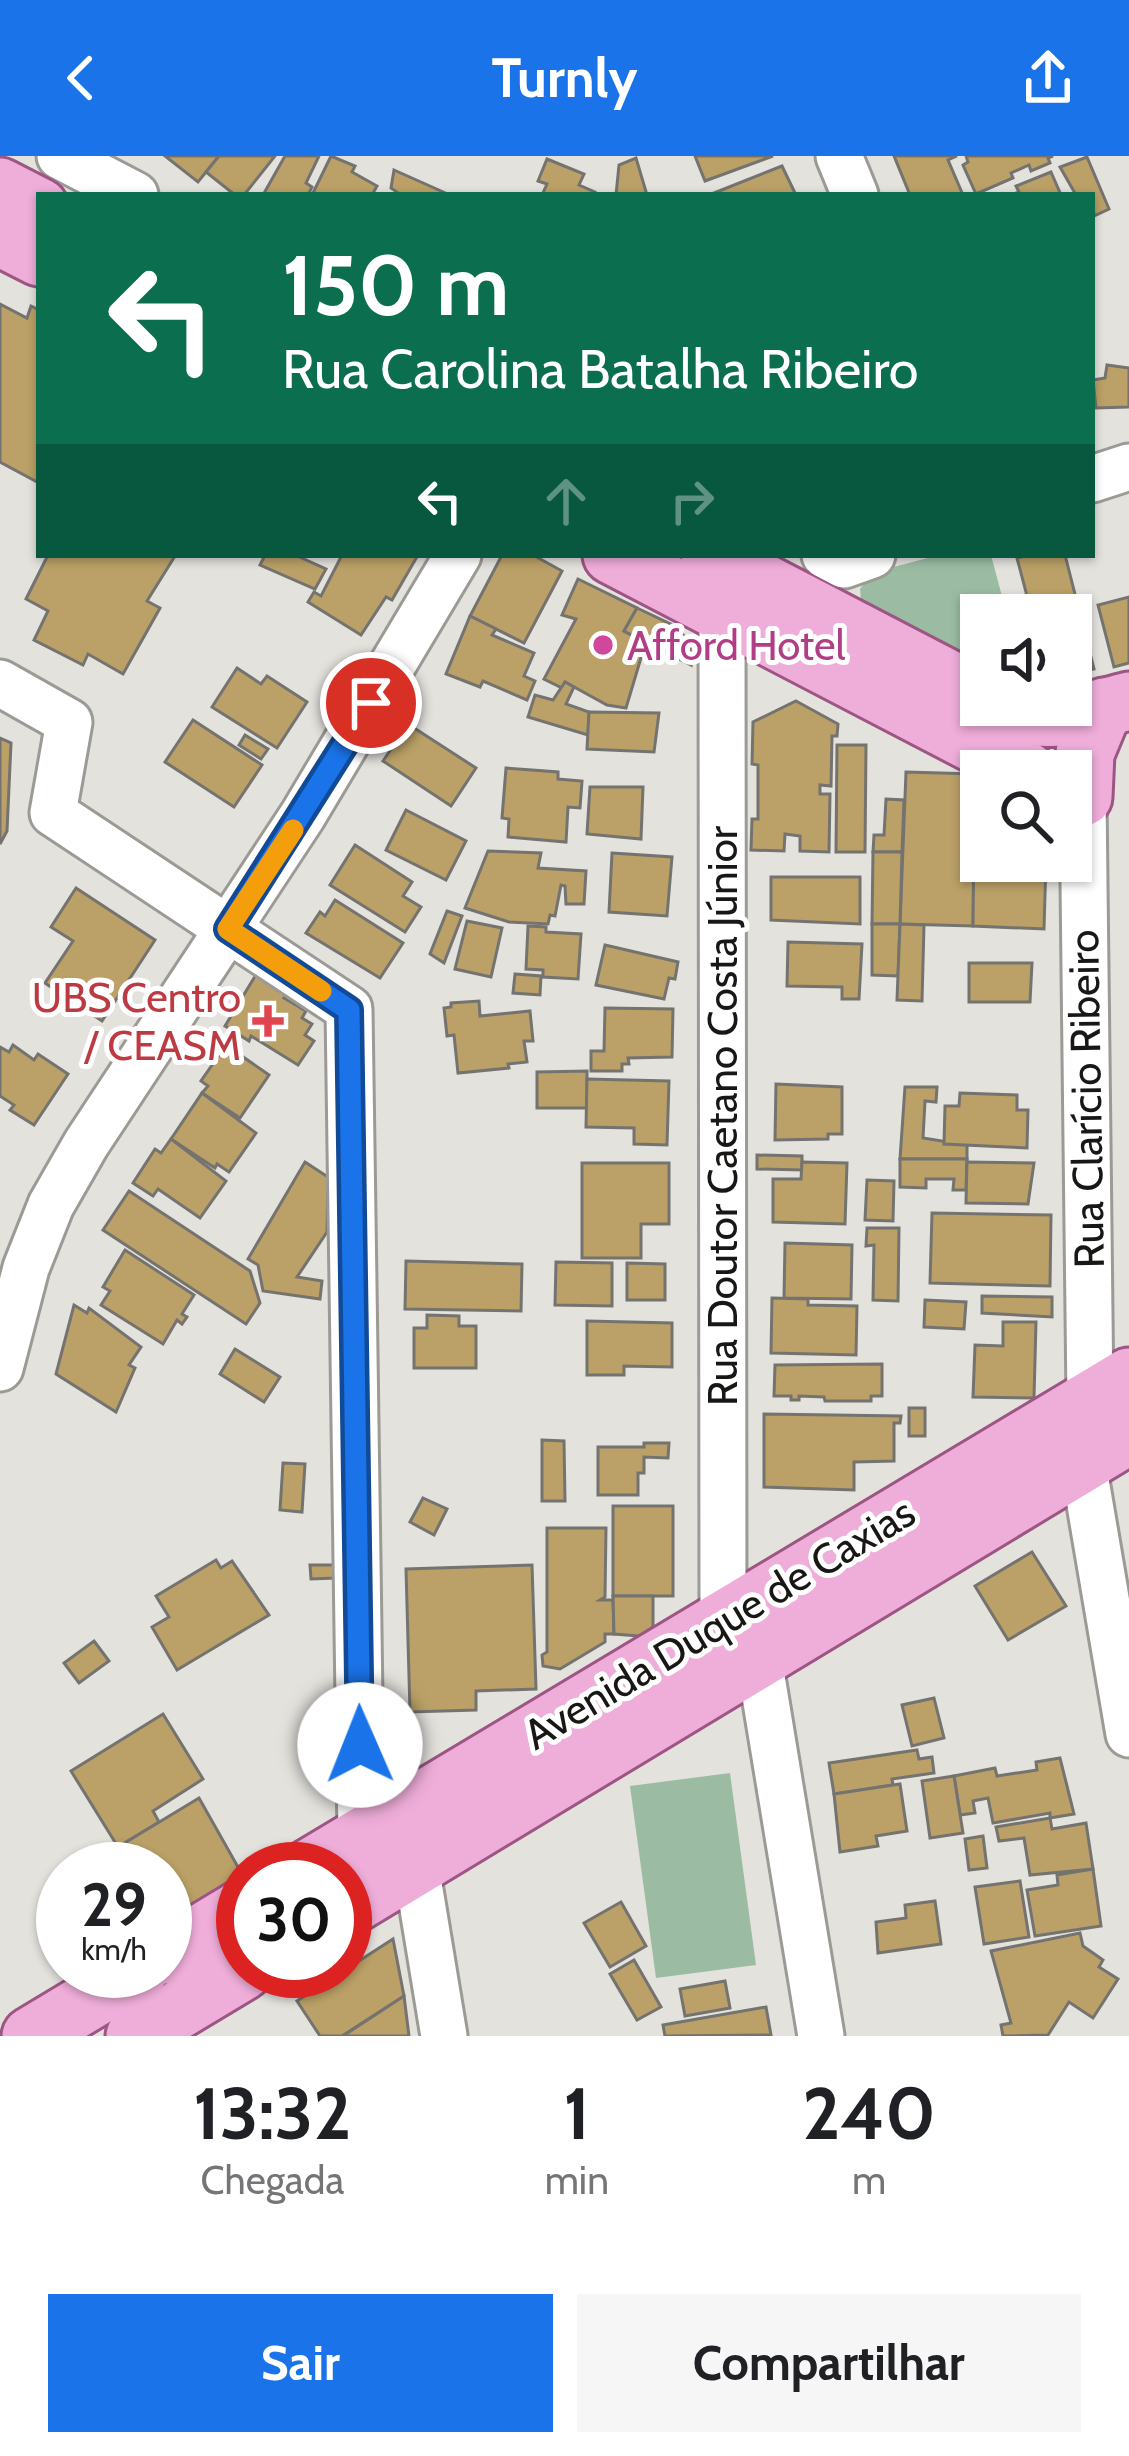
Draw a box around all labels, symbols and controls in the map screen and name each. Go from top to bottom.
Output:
icon: back [48,45,114,111]
text: Turnly [492,45,637,111]
icon: share [1015,45,1081,111]
text: 150 m [282,234,509,336]
icon: left [84,240,240,396]
text: Rua Carolina Batalha Ribeiro [282,336,919,402]
icon: left [407,468,473,534]
icon: ahead [533,468,599,534]
icon: right [659,468,725,534]
map controls [960,594,1092,882]
button: sound [960,594,1092,726]
place label: Afford Hotel [627,619,846,671]
marker: Afford Hotel [590,632,616,658]
pin [320,652,422,754]
icon: arrive [338,670,404,736]
button: search [960,750,1092,882]
street label: Rua Doutor Caetano Costa Júnior [696,825,748,1406]
street label: Rua Clarício Ribeiro [1057,929,1115,1269]
place label: UBS Centro / CEASM [32,971,241,1071]
marker: UBS Centro / CEASM [252,1005,284,1037]
street label: Avenida Duque de Caxias [514,1486,924,1760]
position arrow [297,1682,423,1808]
speed limit sign: 30 [216,1842,372,1998]
text: 29 [81,1868,147,1941]
text: km/h [81,1931,147,1968]
text: 13:32 [193,2070,351,2157]
text: 1 [564,2070,590,2157]
text: 240 [802,2070,936,2157]
text: Chegada [201,2156,344,2204]
text: min [545,2156,609,2204]
text: m [852,2156,886,2204]
button: Sair [48,2294,553,2432]
button: Compartilhar [577,2294,1081,2432]

